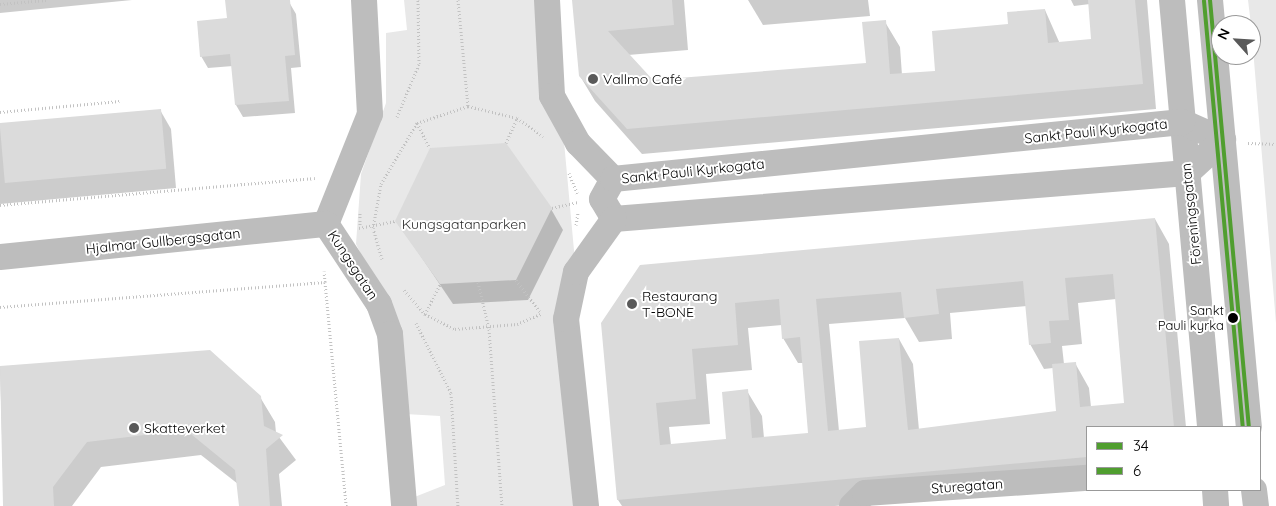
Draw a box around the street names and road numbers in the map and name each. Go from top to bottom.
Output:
street label: Sankt Pauli Kyrkogata [1024,115,1168,147]
street label: Sankt Pauli Kyrkogata [621,155,765,187]
street label: Föreningsgatan [1177,162,1205,266]
street label: Hjalmar Gullbergsgatan [85,225,241,257]
street label: Kungsgatan [324,227,382,303]
street label: Sturegatan [931,475,1003,497]

